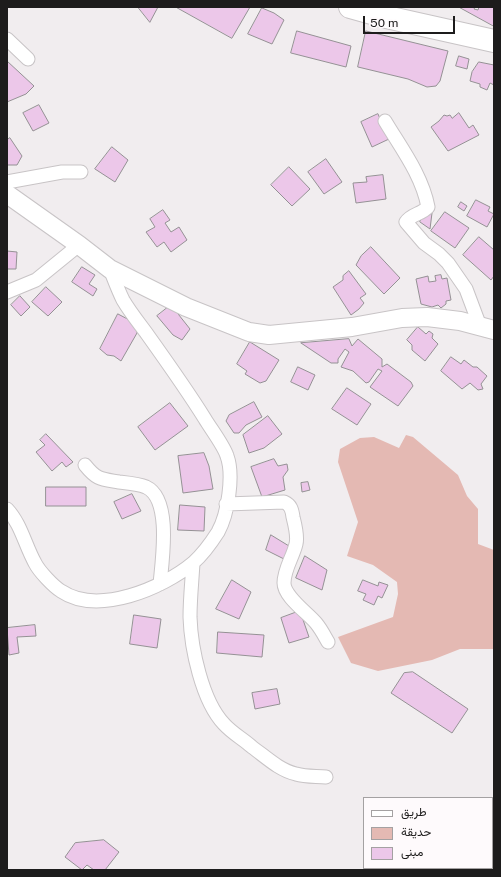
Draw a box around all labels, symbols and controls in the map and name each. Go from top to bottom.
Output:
scale bar [365,8,457,34]
text: 50 m [370,16,398,30]
legend [363,797,493,869]
text: طريق [401,805,426,819]
text: حديقة [401,825,431,839]
text: مبنى [401,845,423,859]

